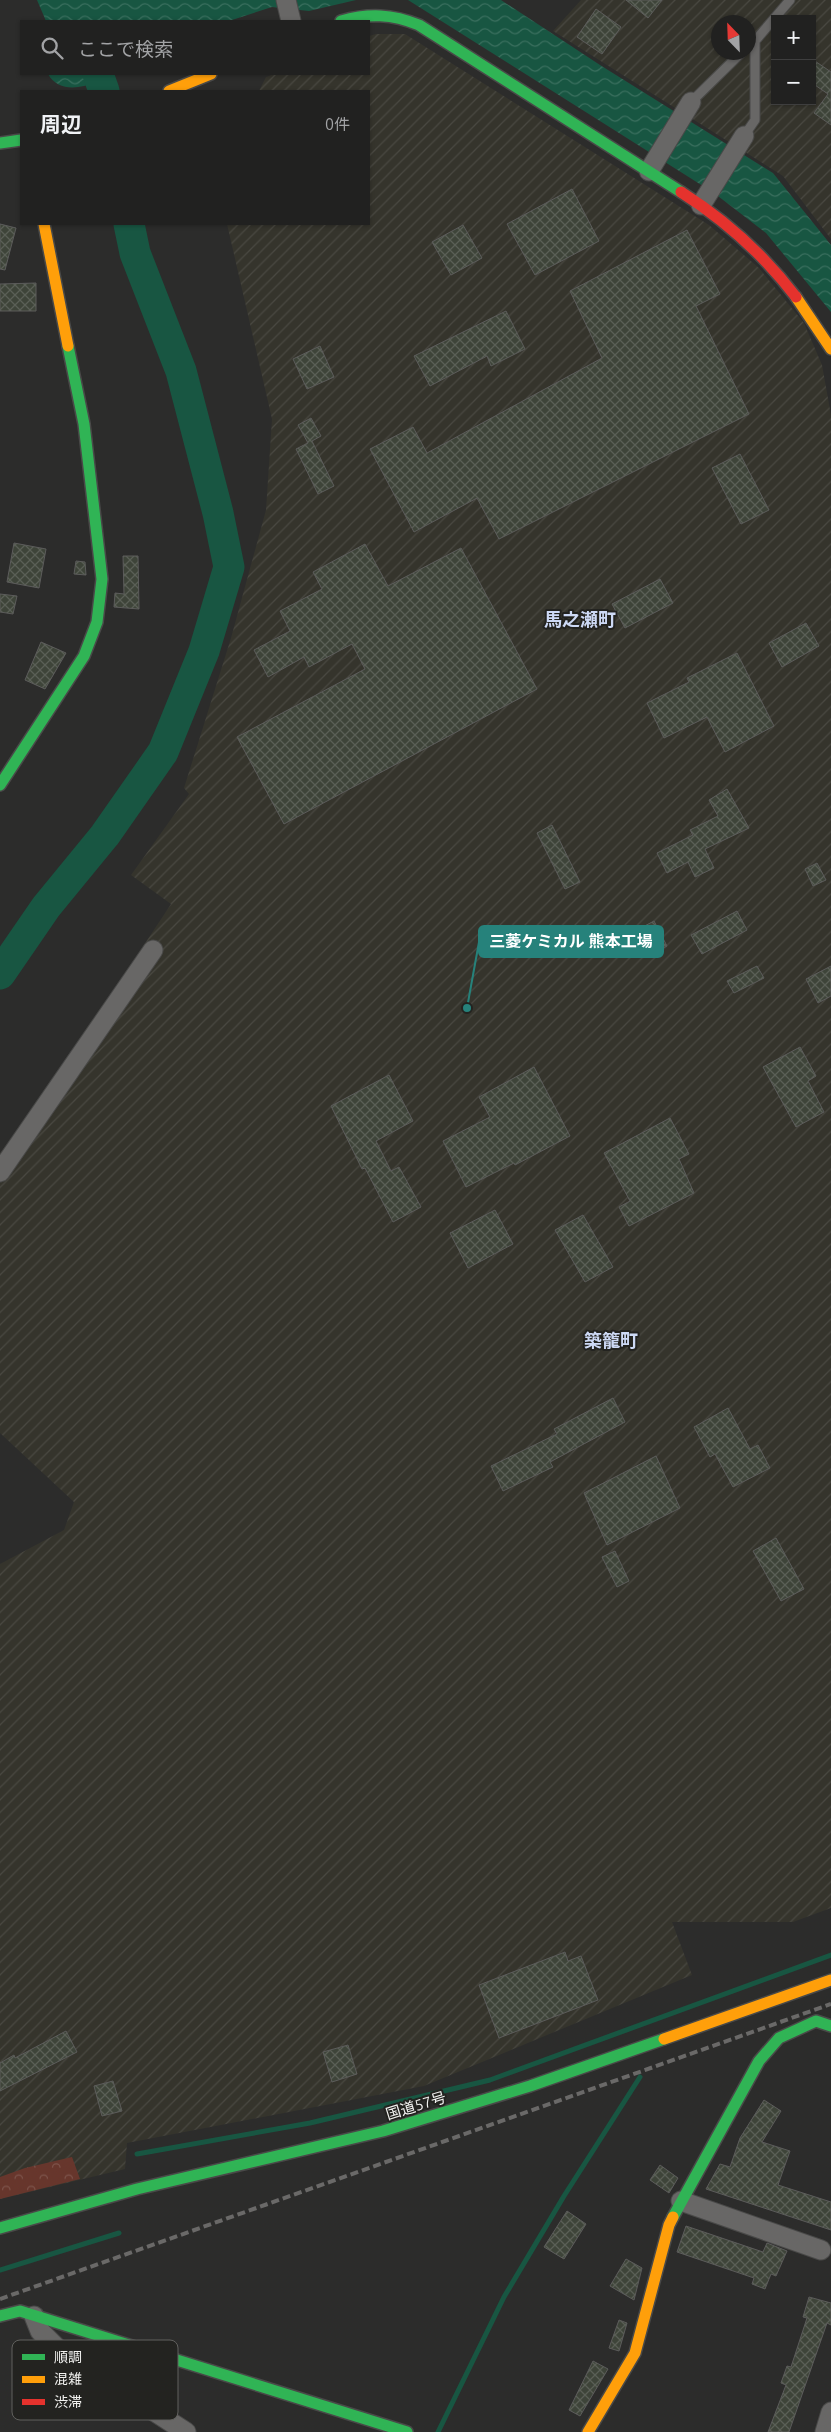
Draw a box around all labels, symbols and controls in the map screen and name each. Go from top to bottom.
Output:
north arrow [711,15,756,60]
map controls [771,15,816,105]
button: + [771,15,816,60]
search box [20,20,370,75]
icon: search [38,34,66,62]
text: ここで検索 [78,38,173,60]
button: − [771,60,816,105]
text: 周辺 [40,112,82,136]
text: 0件 [325,115,350,133]
district label: 馬之瀬町 [544,609,616,629]
callout: 三菱ケミカル 熊本工場 [479,926,663,957]
text: 三菱ケミカル 熊本工場 [489,932,653,950]
district label: 築籠町 [584,1330,638,1350]
street label: 国道57号 [384,2088,448,2123]
legend [12,2340,178,2420]
text: 順調 [54,2349,82,2365]
text: 混雑 [54,2371,82,2387]
text: 渋滞 [54,2394,82,2410]

